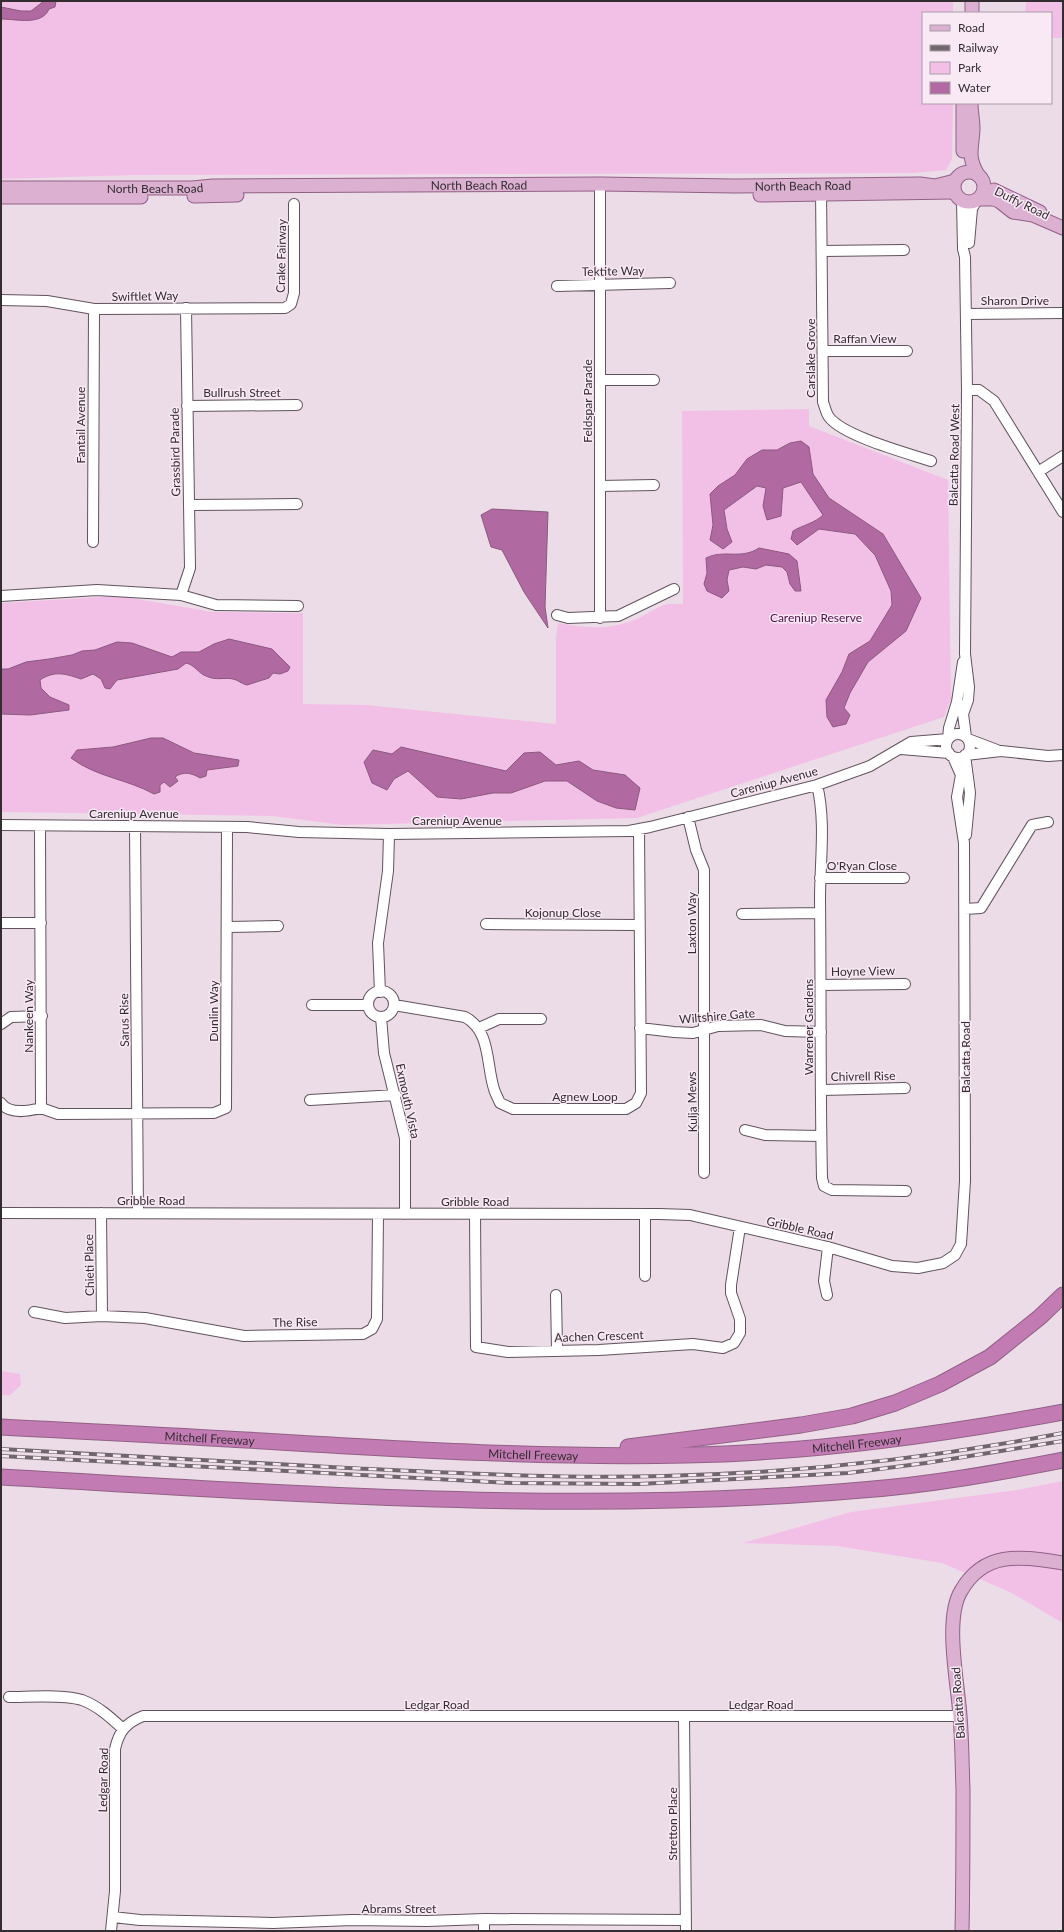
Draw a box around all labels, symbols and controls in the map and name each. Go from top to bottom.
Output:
legend [922,12,1052,104]
text: Road [958,20,985,35]
text: Railway [958,40,999,55]
text: Park [958,60,982,75]
text: Water [958,80,991,95]
street label: North Beach Road [431,177,527,192]
street label: North Beach Road [755,177,851,193]
street label: North Beach Road [107,179,204,196]
street label: Duffy Road [992,183,1052,223]
street label: Crake Fairway [273,218,289,293]
street label: Tektite Way [582,263,645,279]
street label: Swiftlet Way [111,288,179,304]
street label: Sharon Drive [981,293,1049,308]
street label: Carslake Grove [803,318,818,398]
street label: Raffan View [833,331,897,346]
street label: Feldspar Parade [580,359,595,443]
street label: Bullrush Street [203,385,281,400]
street label: Fantail Avenue [73,387,88,463]
street label: Balcatta Road West [946,403,962,506]
street label: Grassbird Parade [167,407,183,497]
park label: Careniup Reserve [770,610,862,625]
street label: Careniup Avenue [729,763,819,801]
street label: Careniup Avenue [89,806,179,821]
street label: Careniup Avenue [412,813,502,828]
street label: O'Ryan Close [827,858,897,873]
street label: Laxton Way [684,891,699,954]
street label: Kojonup Close [525,905,601,920]
street label: Hoyne View [831,963,896,979]
street label: Nankeen Way [21,978,36,1053]
street label: Dunlin Way [206,979,221,1042]
street label: Warrener Gardens [801,979,816,1075]
street label: Sarus Rise [116,993,132,1047]
street label: Wiltshire Gate [679,1005,755,1027]
street label: Balcatta Road [958,1021,973,1093]
street label: Exmouth Vista [393,1062,423,1140]
street label: Chivrell Rise [830,1068,896,1084]
street label: Kulja Mews [684,1071,700,1133]
street label: Agnew Loop [552,1089,618,1104]
street label: Gribble Road [117,1193,185,1208]
street label: Gribble Road [441,1194,509,1209]
street label: Gribble Road [765,1213,835,1243]
street label: Chieti Place [81,1234,97,1296]
street label: The Rise [272,1314,318,1330]
street label: Aachen Crescent [554,1327,644,1345]
street label: Mitchell Freeway [164,1428,256,1448]
street label: Mitchell Freeway [811,1430,903,1456]
street label: Mitchell Freeway [488,1445,579,1463]
street label: Balcatta Road [948,1667,968,1739]
street label: Ledgar Road [405,1697,469,1712]
street label: Ledgar Road [729,1697,793,1712]
street label: Ledgar Road [95,1747,111,1813]
street label: Stretton Place [665,1787,680,1861]
street label: Abrams Street [362,1901,437,1916]

